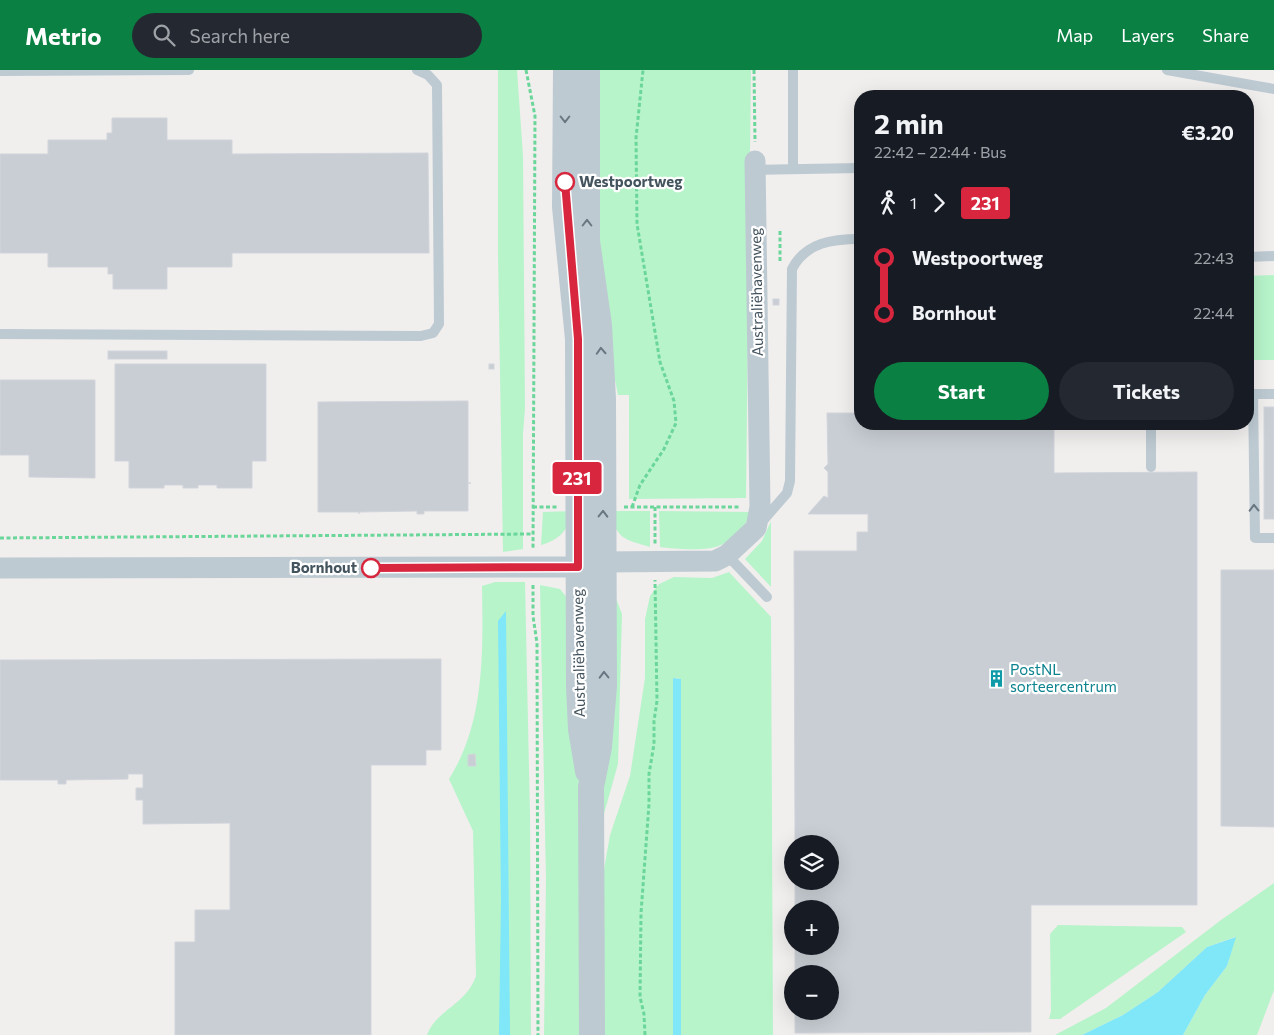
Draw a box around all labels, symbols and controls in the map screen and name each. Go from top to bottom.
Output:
search box [132,13,482,58]
text: Metrio [25,21,102,50]
icon: search [150,21,178,49]
text: Search here [190,24,290,47]
text: Map [1056,24,1093,46]
text: Layers [1121,24,1174,46]
text: Share [1202,24,1249,46]
text: 2 min [874,106,944,140]
one-way arrow [560,115,571,123]
text: €3.20 [1181,121,1234,144]
text: 22:42 – 22:44 · Bus [874,142,1006,161]
marker: Westpoortweg [555,172,575,192]
place label: Westpoortweg [579,172,682,190]
icon: walk [874,189,902,217]
icon: forward [925,189,953,217]
text: 231 [971,192,1000,214]
text: 1 [910,193,917,212]
one-way arrow [582,219,592,227]
street label: Australiëhavenweg [746,228,766,356]
text: Westpoortweg [912,246,1043,269]
text: 22:43 [1194,248,1234,267]
text: Bornhout [912,301,996,324]
text: 22:44 [1193,303,1234,322]
one-way arrow [595,347,606,355]
button: Start [874,362,1049,420]
button: Tickets [1059,362,1234,420]
line badge: 231 [548,462,606,494]
text: 231 [563,467,591,489]
one-way arrow [1249,504,1259,512]
one-way arrow [598,509,608,517]
place label: Bornhout [291,558,357,576]
marker: Bornhout [361,558,381,578]
street label: Australiëhavenweg [568,589,588,717]
place label: PostNL sorteercentrum [1010,660,1117,695]
building icon: PostNL sorteercentrum [986,669,1006,689]
one-way arrow [599,671,609,678]
map controls [784,835,839,1020]
button: layers [784,835,839,890]
button: + [784,900,839,955]
button: − [784,965,839,1020]

